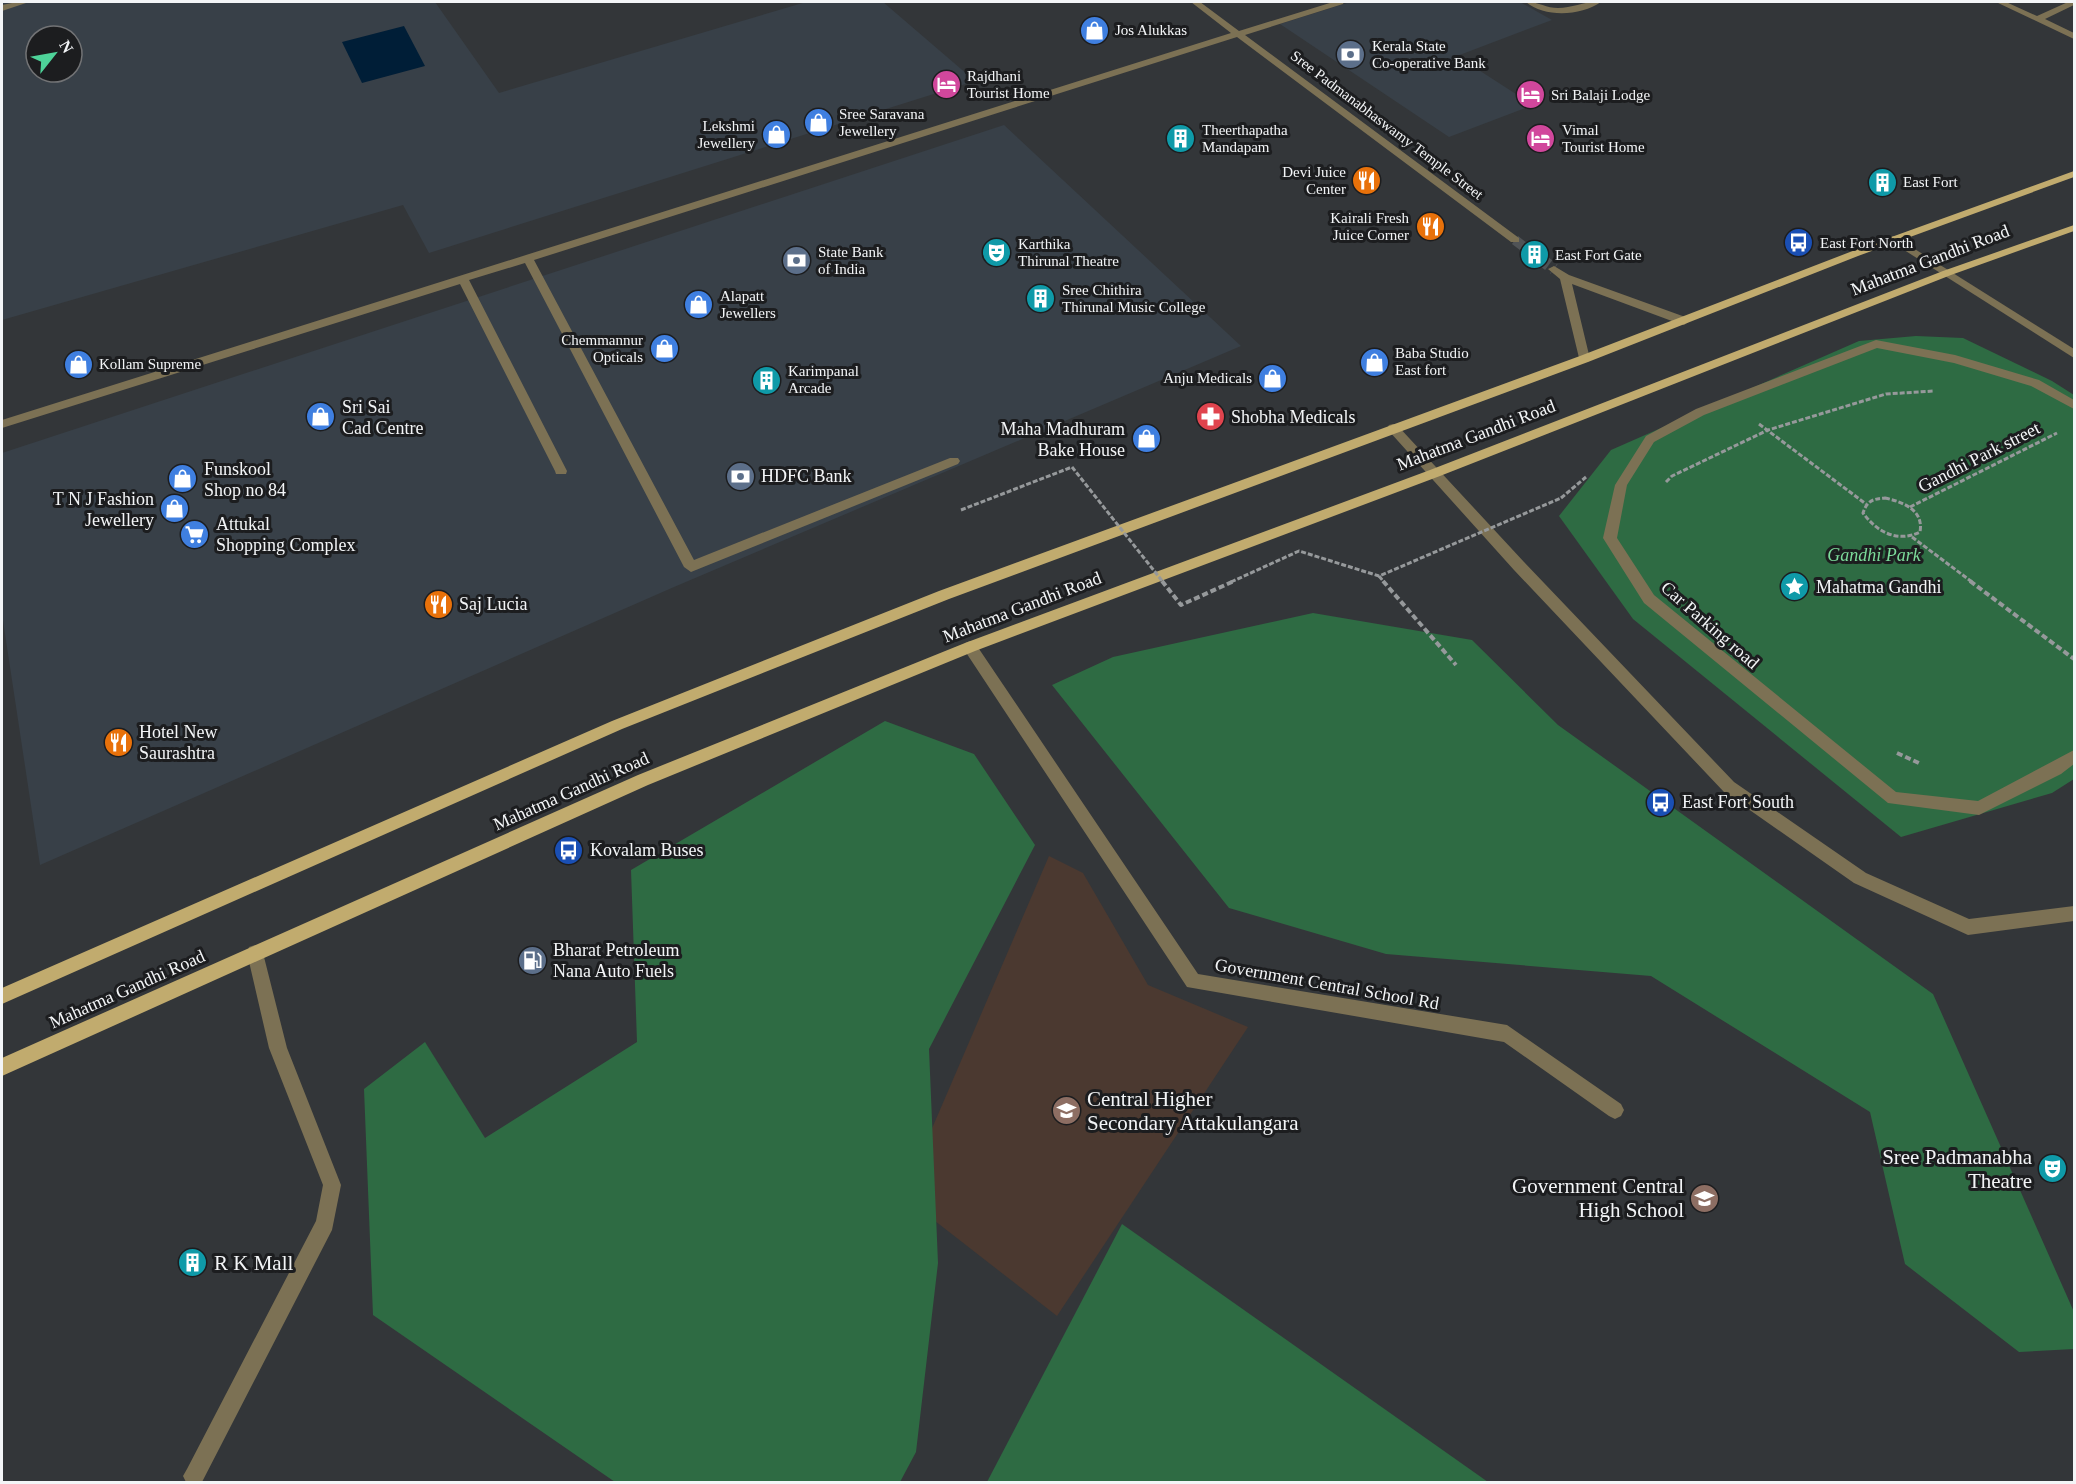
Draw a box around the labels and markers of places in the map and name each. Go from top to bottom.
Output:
shop icon: Jos Alukkas [1078,14,1110,46]
place label: Jos Alukkas [1115,22,1187,38]
place label: Kerala State Co-operative Bank [1372,38,1486,71]
bank icon: Kerala State Co-operative Bank [1335,39,1367,71]
place label: Rajdhani Tourist Home [967,68,1050,101]
hotel icon: Rajdhani Tourist Home [930,69,962,101]
hotel icon: Sri Balaji Lodge [1514,79,1546,111]
place label: Sri Balaji Lodge [1551,87,1650,103]
place label: Sree Saravana Jewellery [839,106,925,139]
shop icon: Sree Saravana Jewellery [802,107,834,139]
place label: Lekshmi Jewellery [698,118,755,151]
shop icon: Lekshmi Jewellery [760,119,792,151]
place label: Theerthapatha Mandapam [1202,122,1288,155]
place label: Vimal Tourist Home [1562,122,1645,155]
building icon: Theerthapatha Mandapam [1165,123,1197,155]
hotel icon: Vimal Tourist Home [1525,123,1557,155]
place label: Devi Juice Center [1282,164,1346,197]
restaurant icon: Devi Juice Center [1351,165,1383,197]
building icon: East Fort [1866,166,1898,198]
place label: East Fort [1903,174,1958,190]
place label: Kairali Fresh Juice Corner [1330,210,1409,243]
restaurant icon: Kairali Fresh Juice Corner [1414,211,1446,243]
bus stop icon: East Fort North [1783,227,1815,259]
place label: East Fort North [1820,235,1914,251]
place label: Karthika Thirunal Theatre [1018,236,1119,269]
theatre icon: Karthika Thirunal Theatre [981,237,1013,269]
building icon: East Fort Gate [1518,239,1550,271]
place label: State Bank of India [818,244,884,277]
bank icon: State Bank of India [781,245,813,277]
place label: East Fort Gate [1555,247,1642,263]
place label: Sree Chithira Thirunal Music College [1062,282,1206,315]
building icon: Sree Chithira Thirunal Music College [1025,283,1057,315]
place label: Alapatt Jewellers [720,288,776,321]
shop icon: Alapatt Jewellers [683,289,715,321]
place label: Chemmannur Opticals [561,332,643,365]
shop icon: Chemmannur Opticals [648,333,680,365]
place label: Baba Studio East fort [1395,345,1469,378]
shop icon: Baba Studio East fort [1358,346,1390,378]
shop icon: Kollam Supreme [62,348,94,380]
place label: Kollam Supreme [99,356,201,372]
shop icon: Anju Medicals [1257,362,1289,394]
place label: Karimpanal Arcade [788,363,859,396]
building icon: Karimpanal Arcade [751,364,783,396]
place label: Anju Medicals [1163,370,1252,386]
place label: Sri Sai Cad Centre [342,397,423,438]
shop icon: Sri Sai Cad Centre [305,401,337,433]
pharmacy icon: Shobha Medicals [1194,401,1226,433]
place label: Shobha Medicals [1231,407,1355,427]
place label: Maha Madhuram Bake House [1001,419,1125,460]
shop icon: Maha Madhuram Bake House [1130,423,1162,455]
place label: Funskool Shop no 84 [204,459,286,500]
bank icon: HDFC Bank [724,460,756,492]
shop icon: Funskool Shop no 84 [167,463,199,495]
place label: HDFC Bank [761,466,852,486]
place label: T N J Fashion Jewellery [53,489,154,530]
shop icon: T N J Fashion Jewellery [159,493,191,525]
place label: Attukal Shopping Complex [216,514,356,555]
supermarket icon: Attukal Shopping Complex [179,518,211,550]
place icon: Mahatma Gandhi [1779,571,1811,603]
place label: Mahatma Gandhi [1816,577,1941,597]
restaurant icon: Saj Lucia [422,588,454,620]
place label: Saj Lucia [459,594,527,614]
place label: Hotel New Saurashtra [139,722,217,763]
restaurant icon: Hotel New Saurashtra [102,726,134,758]
bus stop icon: East Fort South [1645,786,1677,818]
place label: East Fort South [1682,792,1794,812]
bus stop icon: Kovalam Buses [553,834,585,866]
place label: Kovalam Buses [590,840,703,860]
place label: Bharat Petroleum Nana Auto Fuels [553,940,679,981]
fuel station icon: Bharat Petroleum Nana Auto Fuels [516,944,548,976]
place label: Central Higher Secondary Attakulangara [1087,1087,1299,1135]
school or university icon: Central Higher Secondary Attakulangara [1050,1095,1082,1127]
place label: Sree Padmanabha Theatre [1882,1145,2033,1193]
theatre icon: Sree Padmanabha Theatre [2037,1153,2069,1185]
place label: Government Central High School [1512,1174,1684,1222]
school or university icon: Government Central High School [1689,1182,1721,1214]
building icon: R K Mall [177,1247,209,1279]
place label: R K Mall [214,1251,294,1275]

